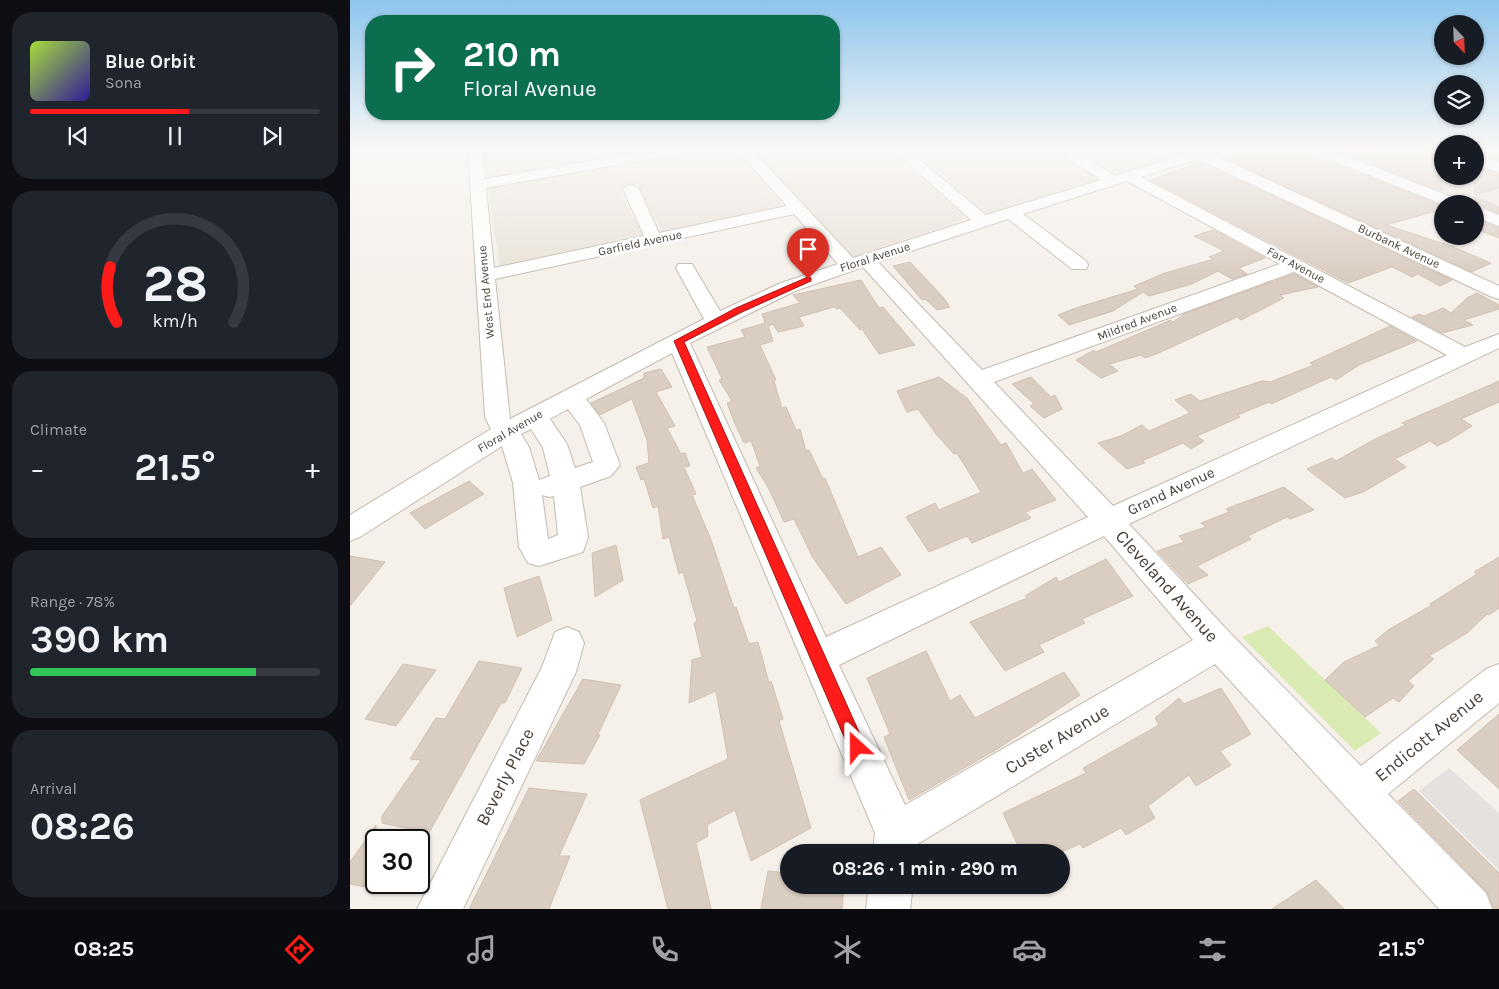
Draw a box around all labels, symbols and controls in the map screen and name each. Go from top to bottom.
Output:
north arrow [1434,15,1484,65]
map controls [1434,15,1484,245]
text: 210 m [463,34,561,75]
icon: right [380,35,445,100]
text: Blue Orbit [105,51,196,73]
text: Sona [105,73,142,92]
button: layers [1434,75,1484,125]
text: Floral Avenue [463,76,597,102]
icon: previous [64,122,92,150]
icon: pause [161,122,189,150]
icon: next [258,122,286,150]
button: + [1434,135,1484,185]
button: − [1434,195,1484,245]
street label: Burbank Avenue [1356,221,1442,271]
street label: Garfield Avenue [597,227,683,259]
pin [787,228,829,279]
icon: arrive [794,235,822,263]
street label: Floral Avenue [838,239,912,275]
street label: Farr Avenue [1265,244,1327,286]
street label: West End Avenue [475,245,497,339]
text: 28 [142,253,208,314]
street label: Mildred Avenue [1095,300,1179,344]
text: km/h [152,311,198,332]
street label: Floral Avenue [475,407,545,455]
text: Climate [30,420,87,439]
text: 21.5° [134,445,216,490]
text: − [30,452,45,485]
text: + [305,452,320,485]
street label: Grand Avenue [1125,463,1217,519]
street label: Cleveland Avenue [1111,525,1223,647]
text: Range · 78% [30,592,115,611]
text: 390 km [30,617,169,662]
street label: Endicott Avenue [1370,686,1488,786]
street label: Custer Avenue [1001,699,1113,779]
position arrow [830,720,882,772]
street label: Beverly Place [471,725,539,829]
text: Arrival [30,779,77,798]
text: 08:26 [30,804,135,849]
speed limit sign: 30 [365,829,430,894]
text: 08:26 · 1 min · 290 m [832,858,1018,880]
icon: directions [282,932,317,967]
icon: music [464,932,499,967]
icon: phone [647,932,682,967]
icon: climate [830,932,865,967]
icon: car [1012,932,1047,967]
icon: filters [1195,932,1230,967]
text: 08:25 [74,936,134,962]
text: 21.5° [1378,936,1425,962]

